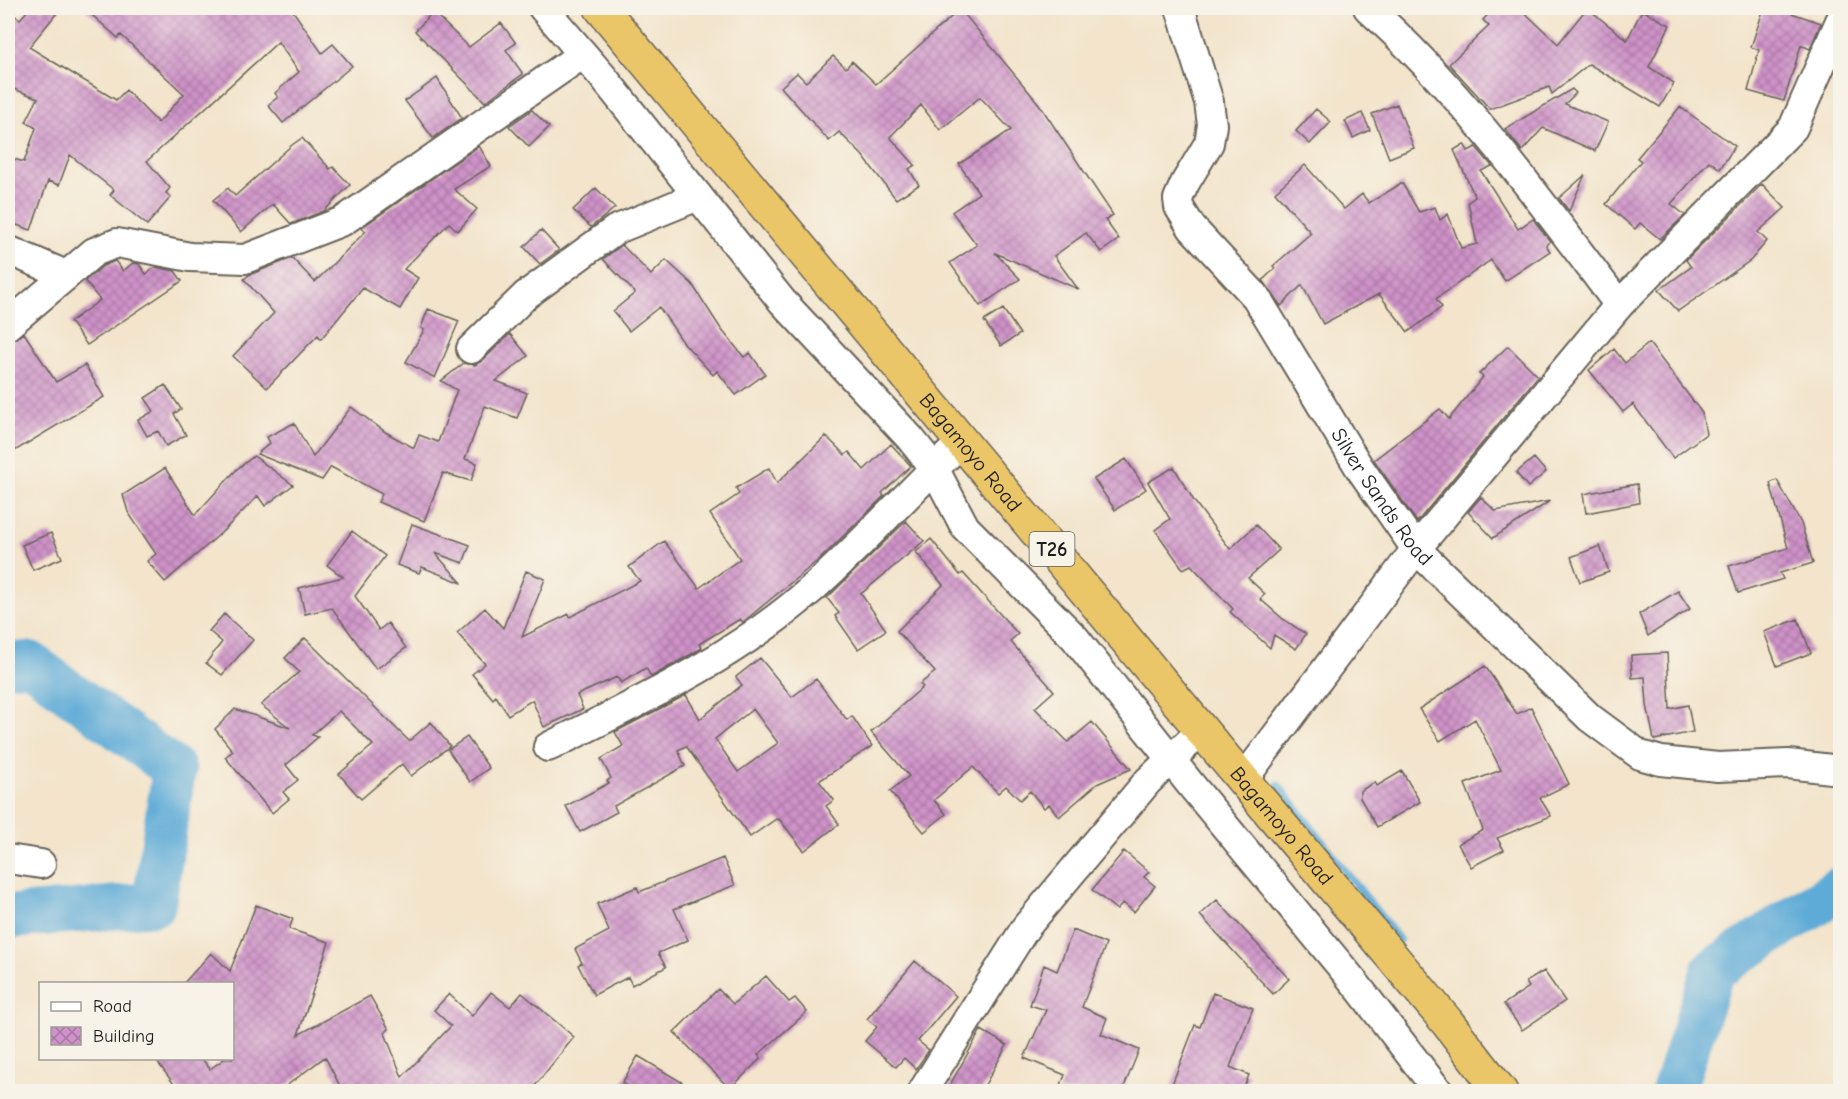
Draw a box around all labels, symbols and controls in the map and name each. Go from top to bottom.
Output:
street label: Bagamoyo Road [914,388,1027,517]
street label: Silver Sands Road [1326,424,1438,570]
road number: T26 [1030,532,1074,566]
street label: Bagamoyo Road [1225,762,1338,890]
legend [39,982,234,1060]
text: Road [93,996,132,1017]
text: Building [93,1026,155,1047]

